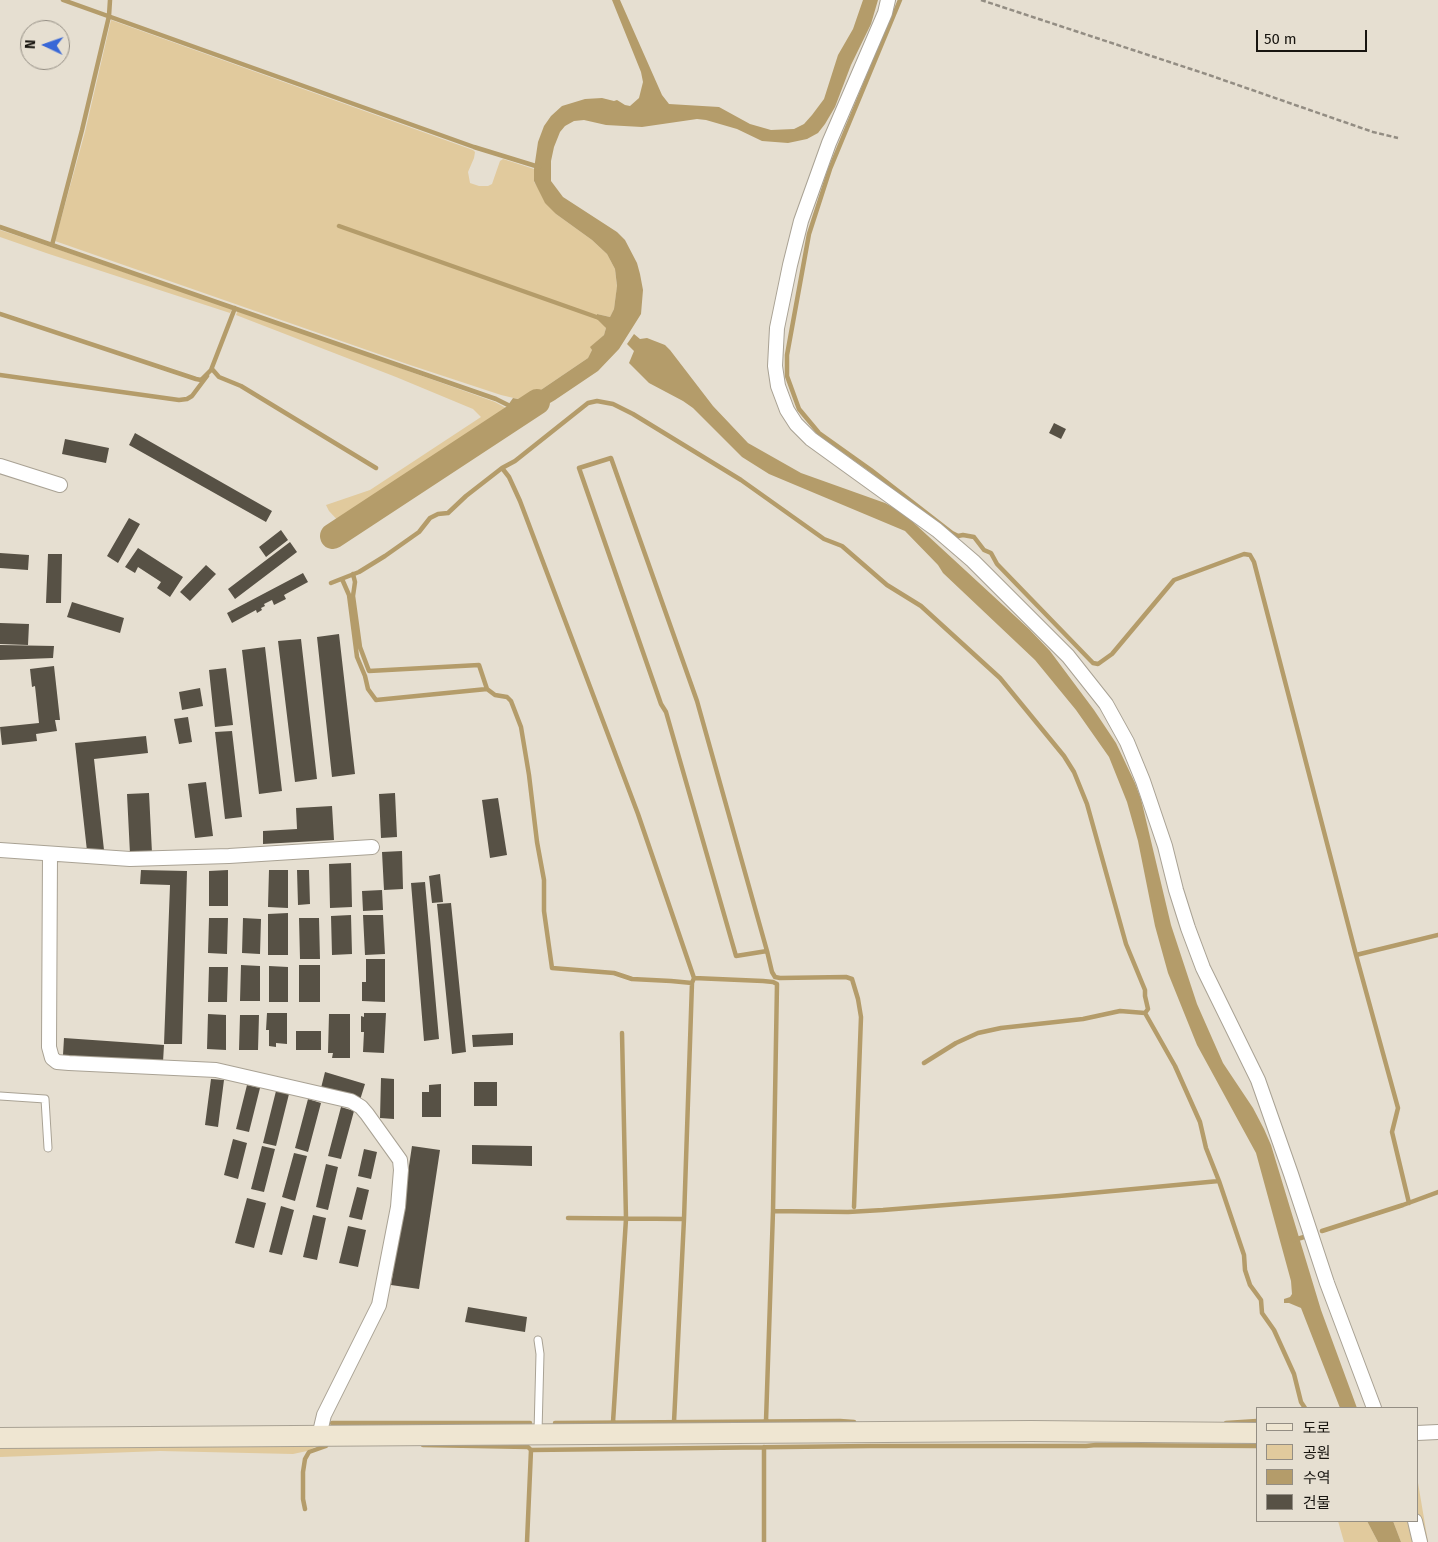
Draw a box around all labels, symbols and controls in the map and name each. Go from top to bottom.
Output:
north arrow [20,20,70,70]
scale bar [1258,20,1369,52]
text: 50 m [1264,30,1297,48]
text: N [22,39,39,49]
legend [1256,1407,1418,1522]
text: 도로 [1303,1419,1331,1437]
text: 공원 [1303,1444,1331,1462]
text: 수역 [1303,1469,1331,1487]
text: 건물 [1303,1494,1331,1512]

